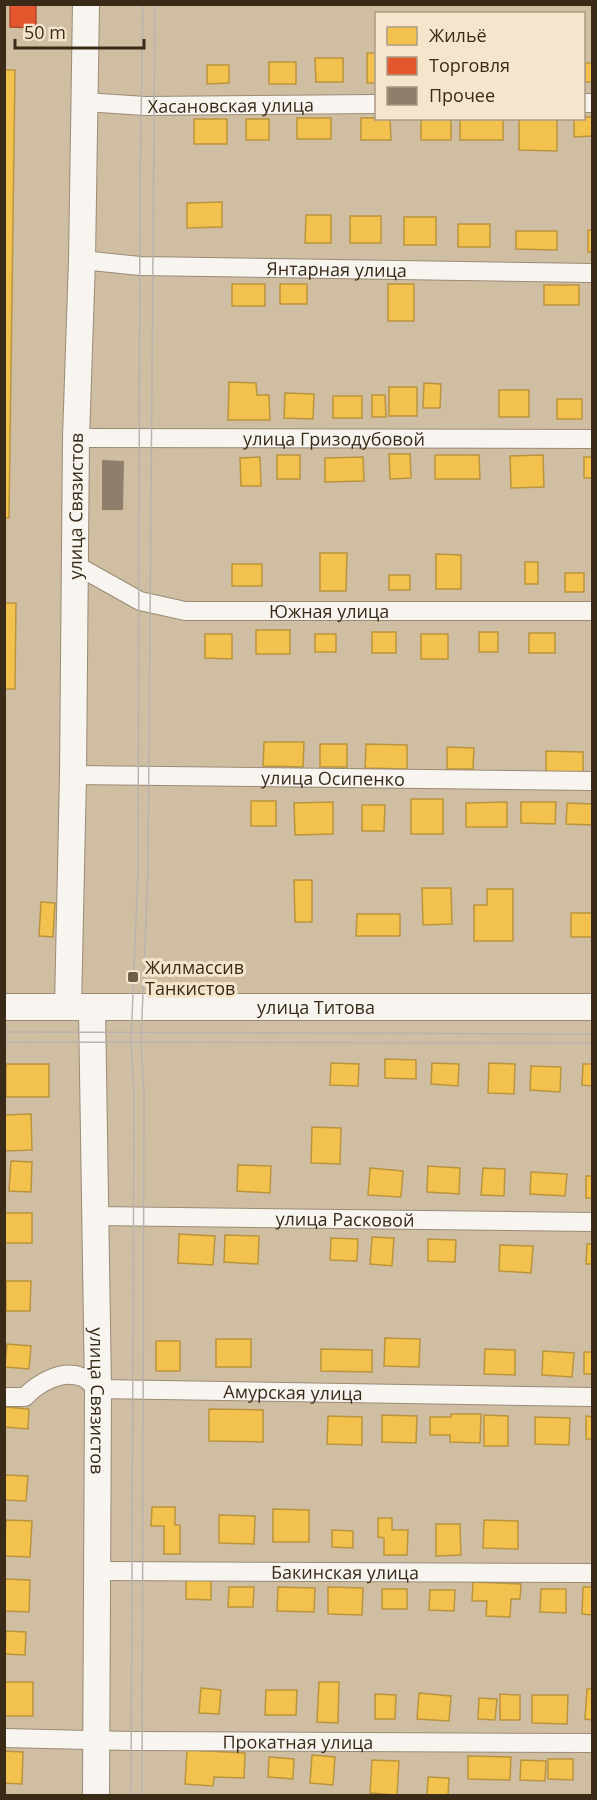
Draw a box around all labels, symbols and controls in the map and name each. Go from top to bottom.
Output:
scale bar [15,12,144,50]
legend [375,12,585,120]
text: 50 m [24,20,66,44]
text: Жильё [429,23,487,47]
text: Торговля [429,53,510,77]
text: Прочее [429,83,495,107]
street label: Хасановская улица [148,93,314,118]
street label: Янтарная улица [266,256,407,282]
street label: улица Гризодубовой [243,426,425,451]
street label: улица Связистов [63,432,88,580]
street label: Южная улица [269,599,389,623]
street label: улица Осипенко [261,765,405,791]
place label: Жилмассив Танкистов [145,955,244,1000]
marker: Жилмассив Танкистов [126,970,140,984]
street label: улица Титова [257,995,375,1019]
street label: улица Расковой [275,1206,415,1232]
street label: улица Связистов [85,1327,110,1474]
street label: Амурская улица [223,1379,363,1405]
street label: Бакинская улица [271,1560,419,1584]
street label: Прокатная улица [222,1729,373,1754]

